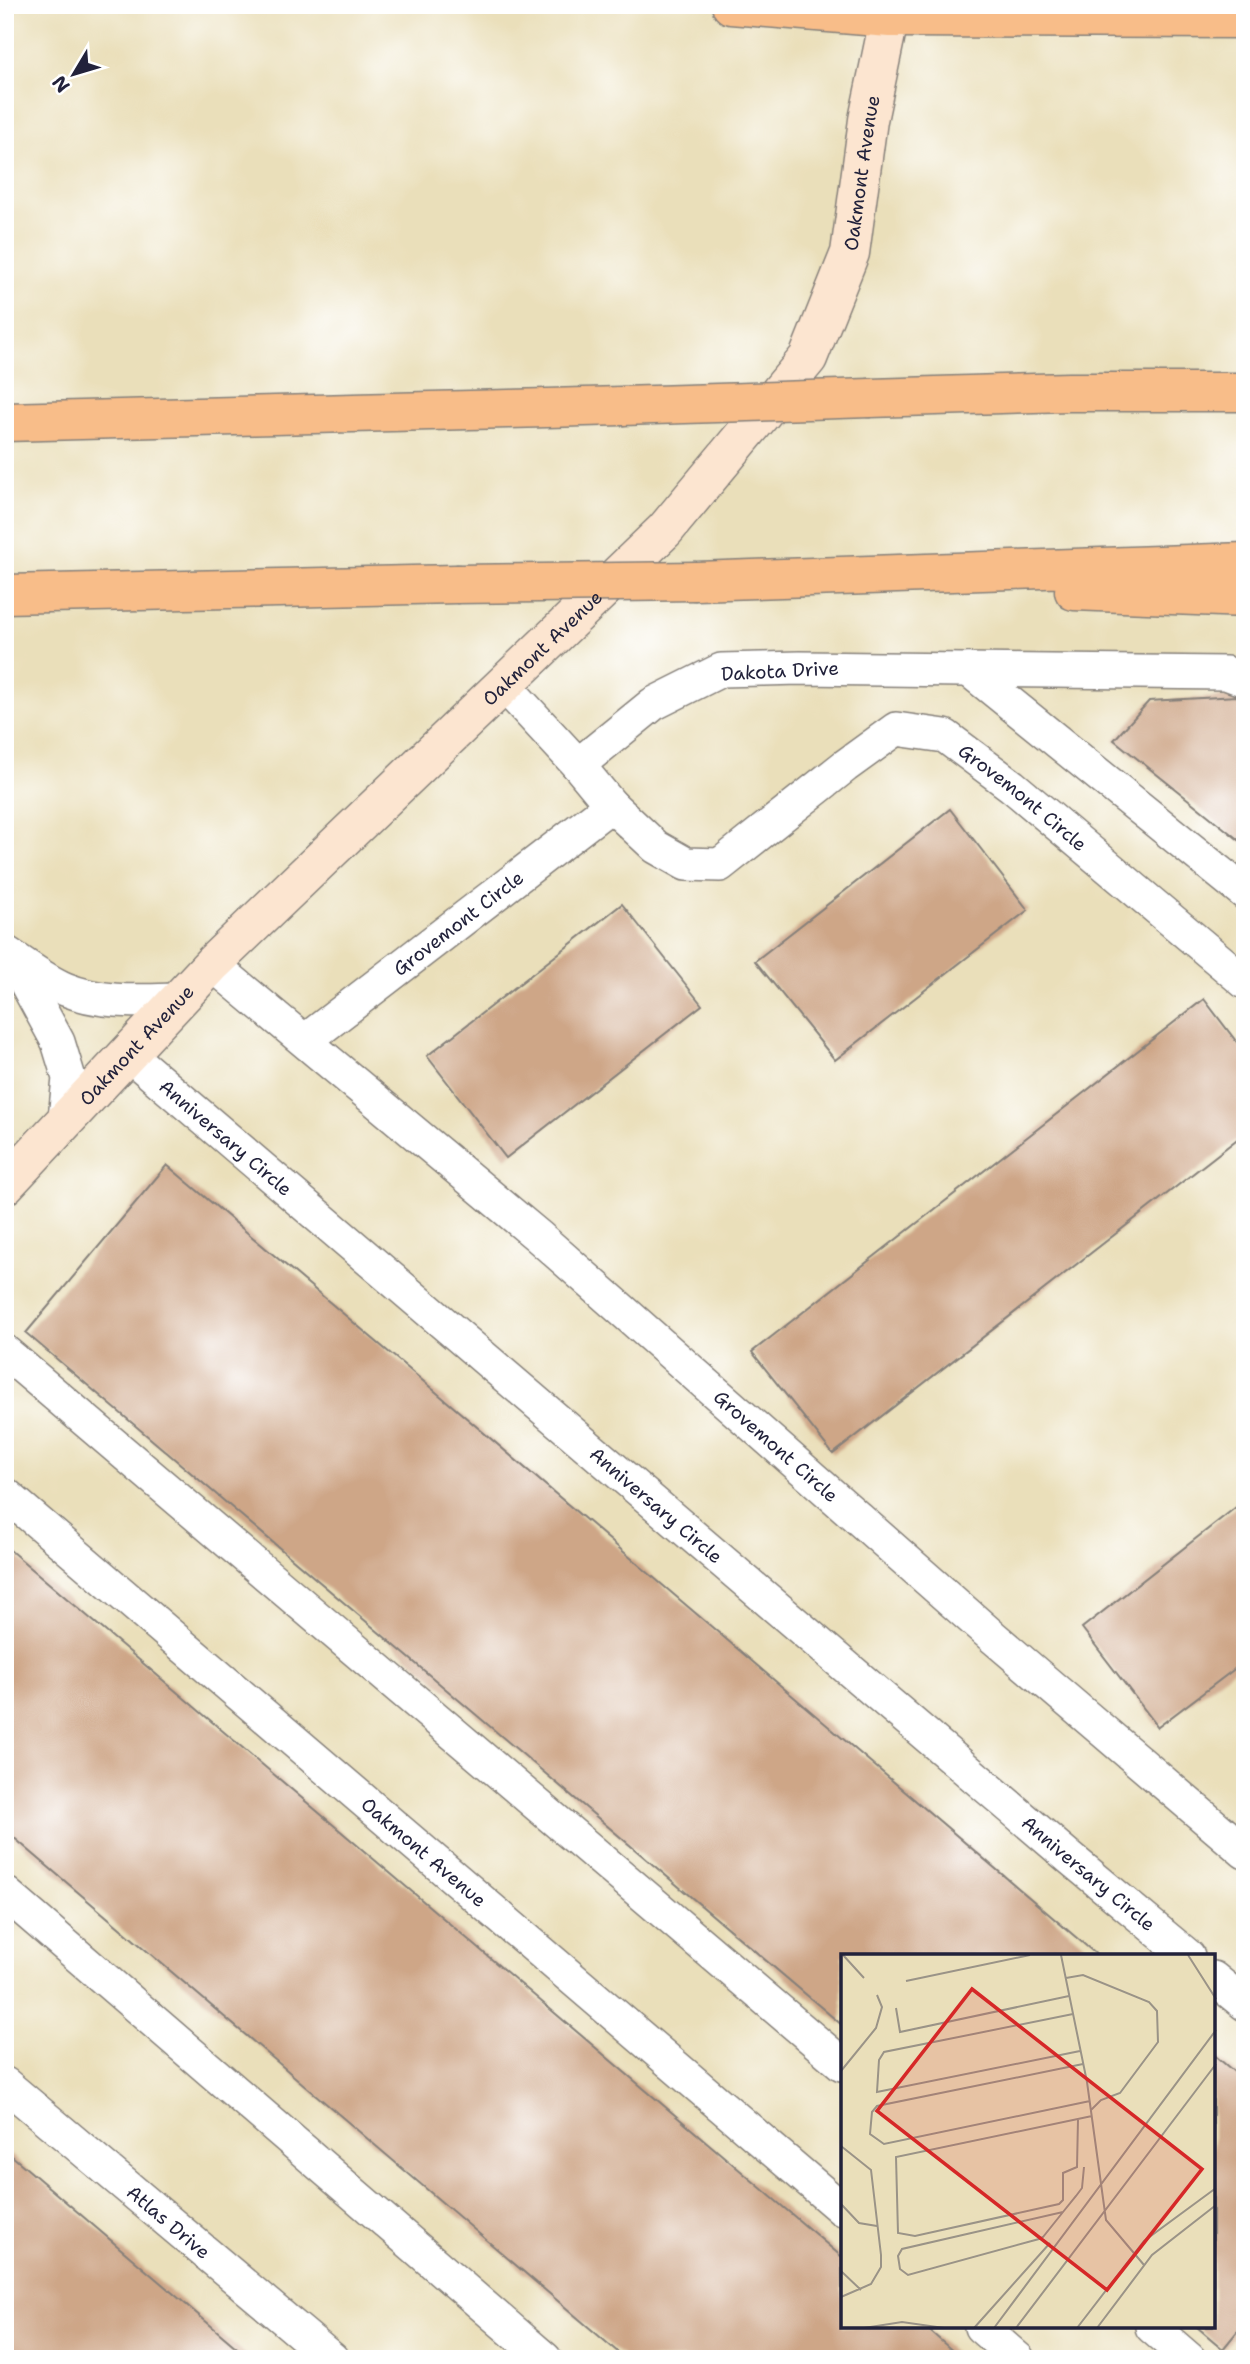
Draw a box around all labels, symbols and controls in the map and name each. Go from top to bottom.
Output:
north arrow [38,38,108,108]
text: N [47,71,75,98]
street label: Oakmont Avenue [838,93,885,252]
street label: Oakmont Avenue [477,584,607,711]
street label: Dakota Drive [720,655,840,687]
street label: Grovemont Circle [953,738,1092,856]
street label: Grovemont Circle [388,865,528,981]
street label: Oakmont Avenue [73,979,199,1111]
street label: Anniversary Circle [154,1074,298,1201]
street label: Grovemont Circle [709,1384,844,1508]
street label: Anniversary Circle [585,1441,728,1569]
street label: Oakmont Avenue [356,1791,492,1912]
street label: Anniversary Circle [1017,1810,1161,1936]
inset map [841,1954,1215,2329]
street label: Atlas Drive [122,2179,216,2264]

